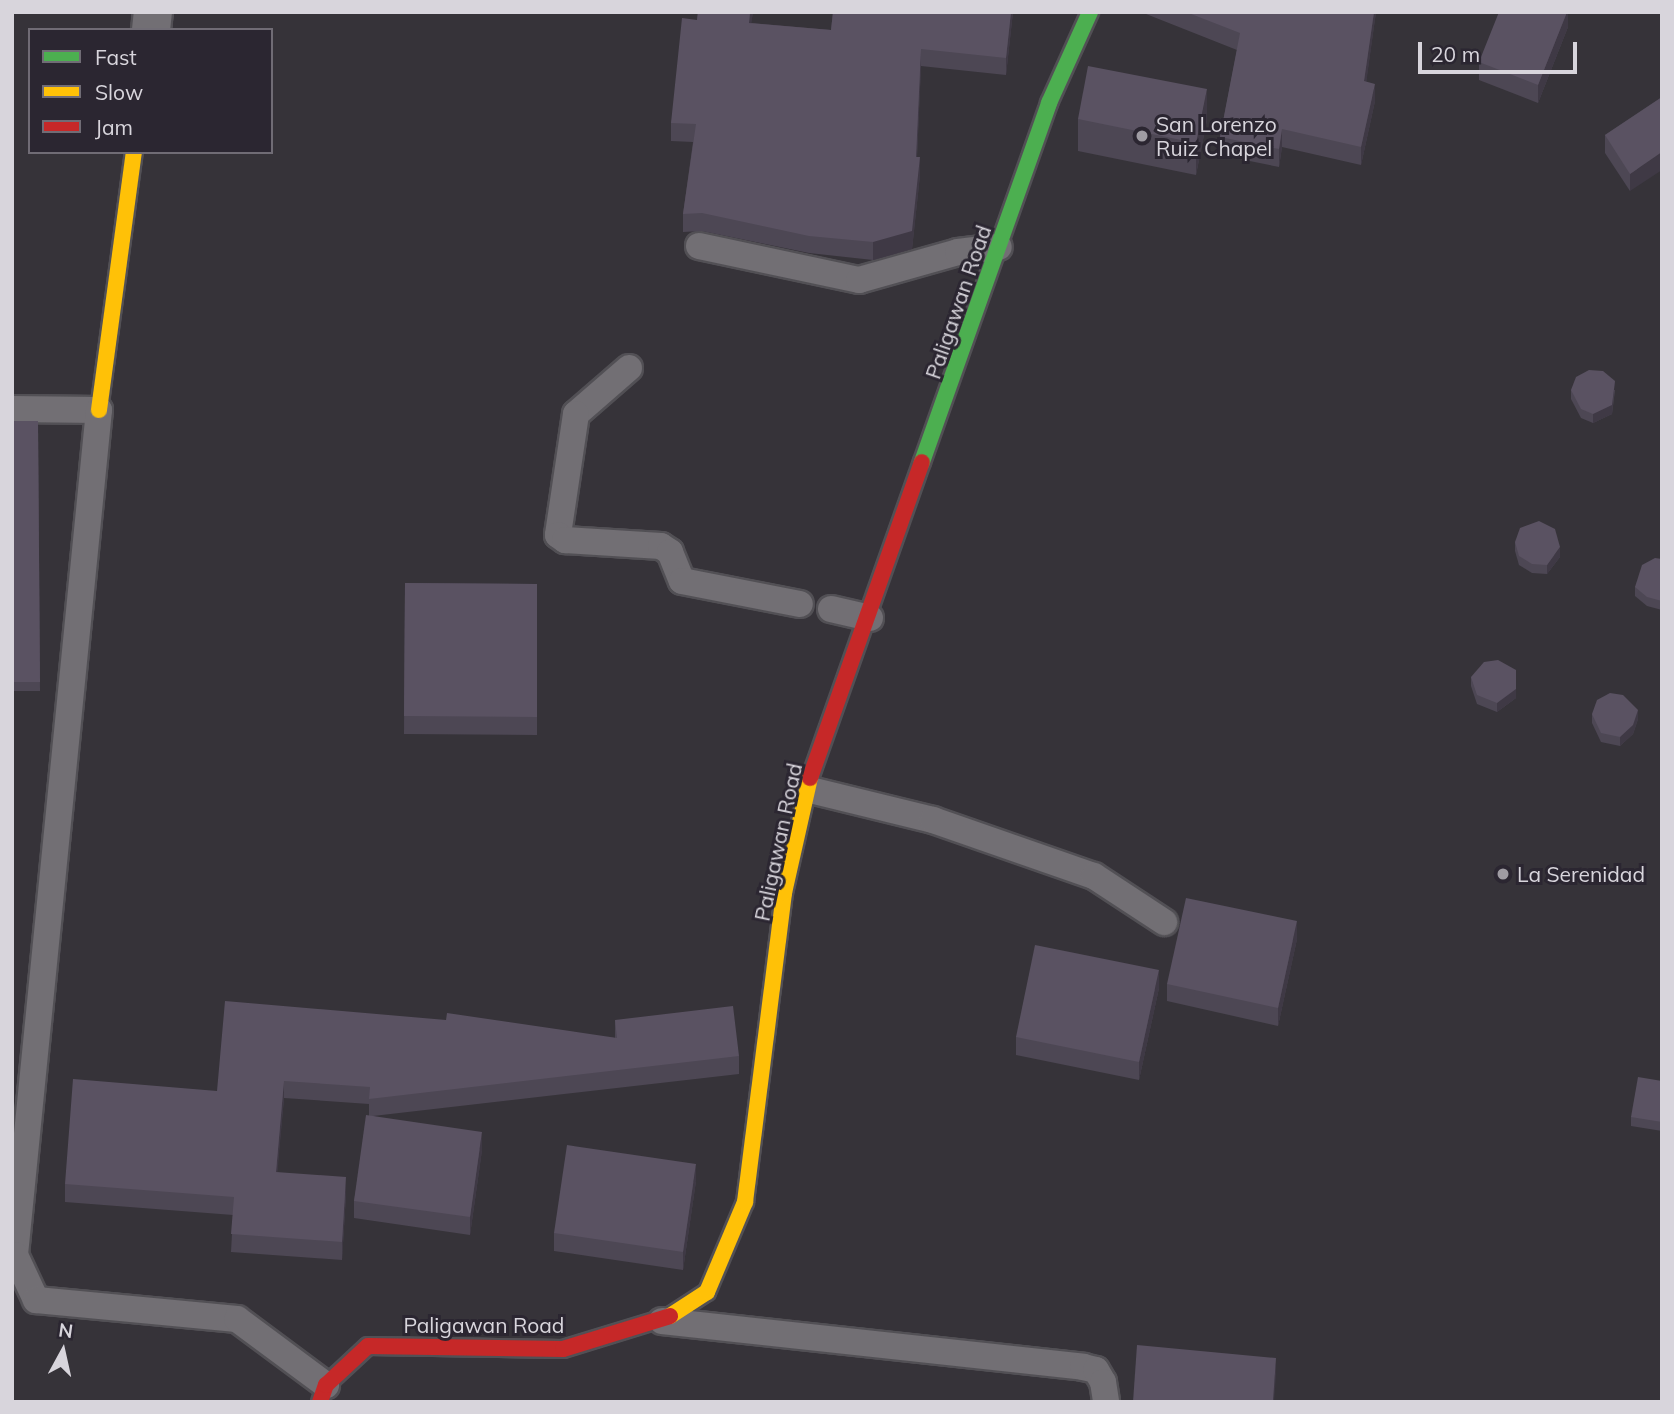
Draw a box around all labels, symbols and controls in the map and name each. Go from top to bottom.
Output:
legend [28,28,273,154]
scale bar [1422,28,1581,72]
text: 20 m [1431,41,1480,67]
text: Fast [95,44,137,70]
text: Slow [95,79,143,105]
place label: San Lorenzo Ruiz Chapel [1156,111,1277,161]
text: Jam [95,114,133,140]
marker: San Lorenzo Ruiz Chapel [1134,128,1150,144]
street label: Paligawan Road [920,222,996,382]
street label: Paligawan Road [749,761,807,923]
place label: La Serenidad [1517,861,1645,887]
marker: La Serenidad [1495,866,1511,882]
street label: Paligawan Road [404,1312,564,1338]
north arrow [28,1316,98,1386]
text: N [57,1317,75,1343]

